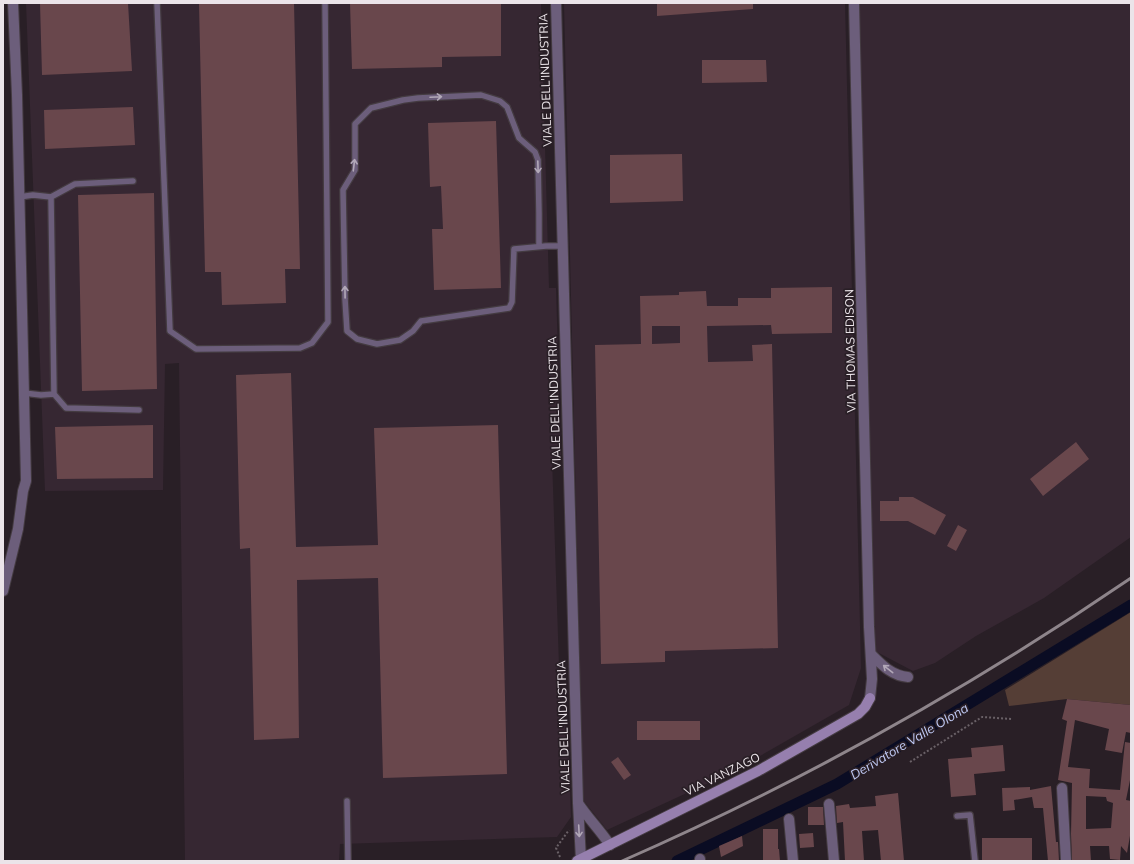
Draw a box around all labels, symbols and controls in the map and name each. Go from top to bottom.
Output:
street label: VIALE DELL'INDUSTRIA [535,13,555,147]
one-way arrow [429,94,442,101]
one-way arrow [351,159,358,172]
one-way arrow [534,160,542,173]
one-way arrow [341,286,349,299]
street label: VIA THOMAS EDISON [841,289,859,413]
street label: VIALE DELL'INDUSTRIA [544,336,564,470]
street label: VIALE DELL'INDUSTRIA [553,660,573,794]
one-way arrow [882,665,893,673]
water label: Derivatore Valle Olona [847,699,971,783]
street label: VIA VANZAGO [682,749,762,799]
one-way arrow [576,824,583,837]

